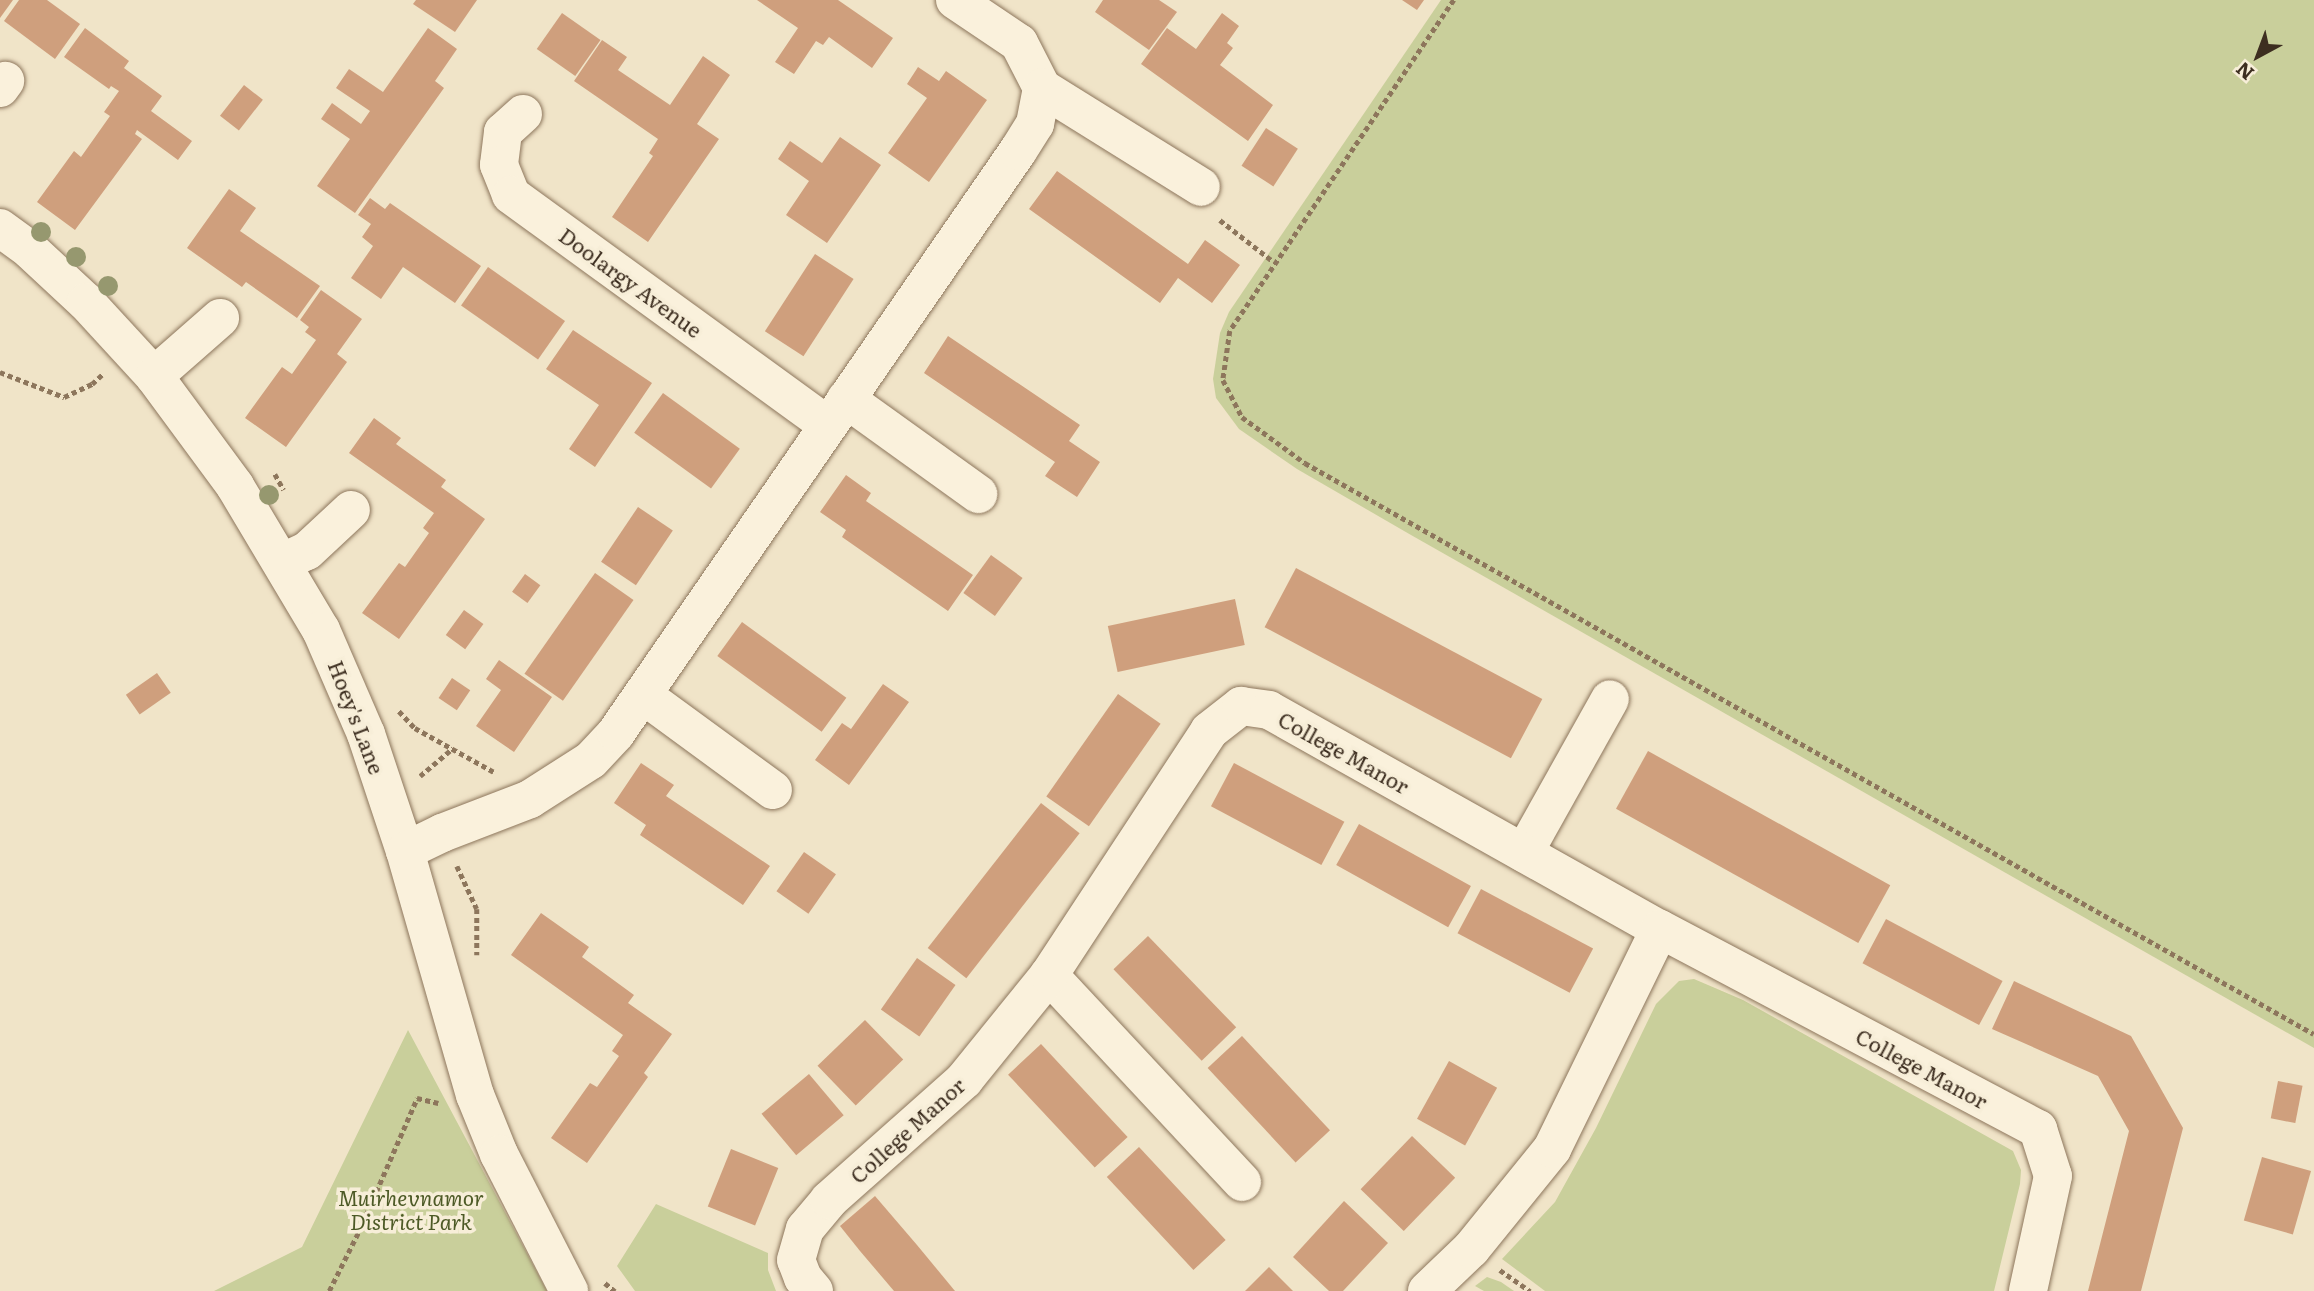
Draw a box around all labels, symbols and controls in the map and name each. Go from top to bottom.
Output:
north arrow [2223,21,2293,91]
text: N [2229,56,2259,88]
street label: Doolargy Avenue [555,222,707,342]
street label: Hoey's Lane [324,657,390,777]
street label: College Manor [1274,706,1414,798]
street label: College Manor [1852,1023,1992,1113]
street label: College Manor [845,1072,969,1188]
park label: Muirhevnamor District Park [338,1184,484,1234]

